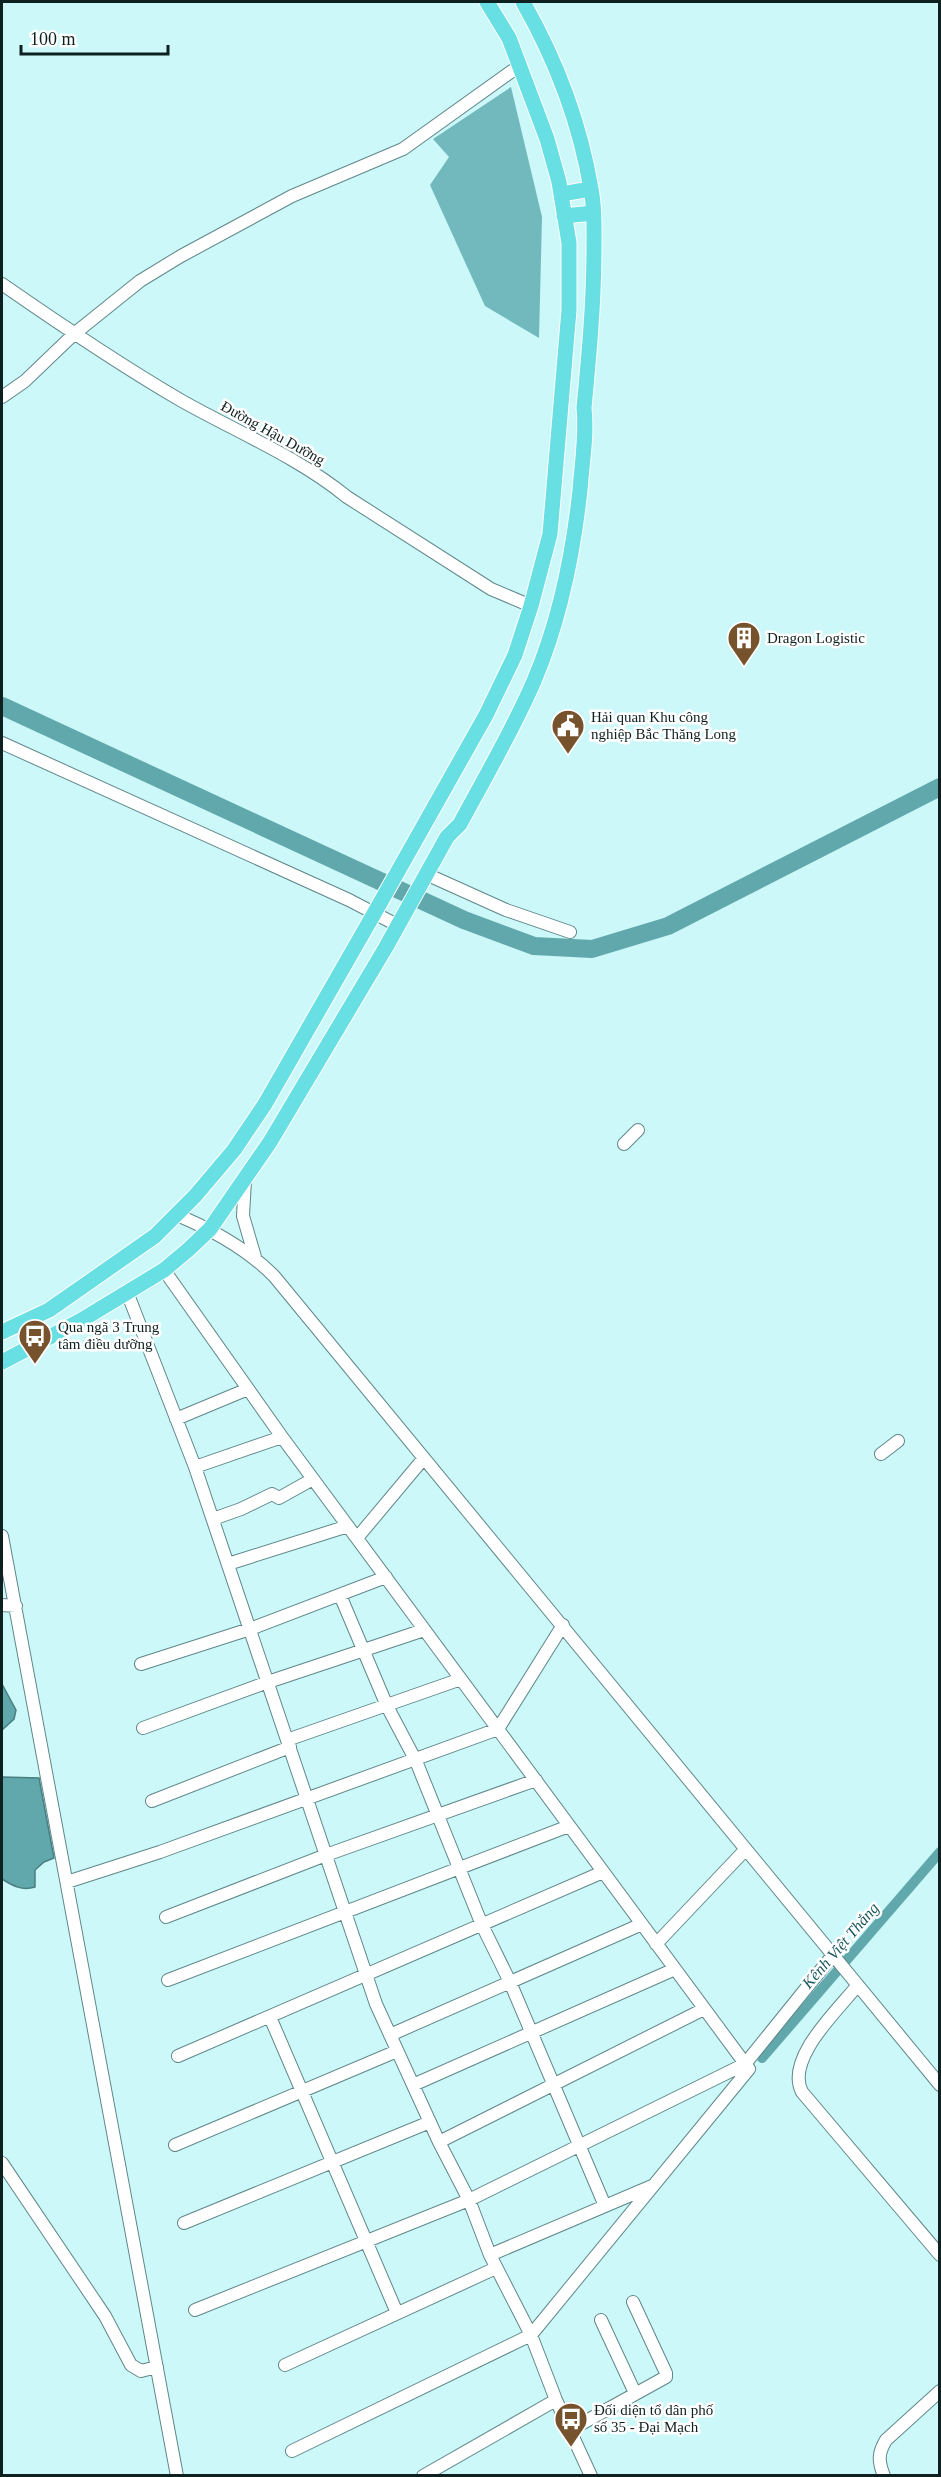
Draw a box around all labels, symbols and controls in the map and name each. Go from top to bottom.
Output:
scale bar [21,18,168,56]
text: 100 m [30,29,76,49]
street label: Đường Hậu Dưỡng [218,398,328,468]
building icon: Dragon Logistic [726,620,762,667]
place label: Dragon Logistic [767,630,865,646]
public building icon: Hải quan Khu công nghiệp Bắc Thăng Long [550,708,586,755]
place label: Hải quan Khu công nghiệp Bắc Thăng Long [591,709,737,742]
bus stop icon: Qua ngã 3 Trung tâm điều dưỡng [17,1318,53,1365]
place label: Qua ngã 3 Trung tâm điều dưỡng [58,1319,160,1352]
water label: Kênh Việt Thắng [798,1899,883,1993]
bus stop icon: Đối diện tổ dân phố số 35 - Đại Mạch [553,2401,589,2448]
place label: Đối diện tổ dân phố số 35 - Đại Mạch [594,2402,714,2435]

